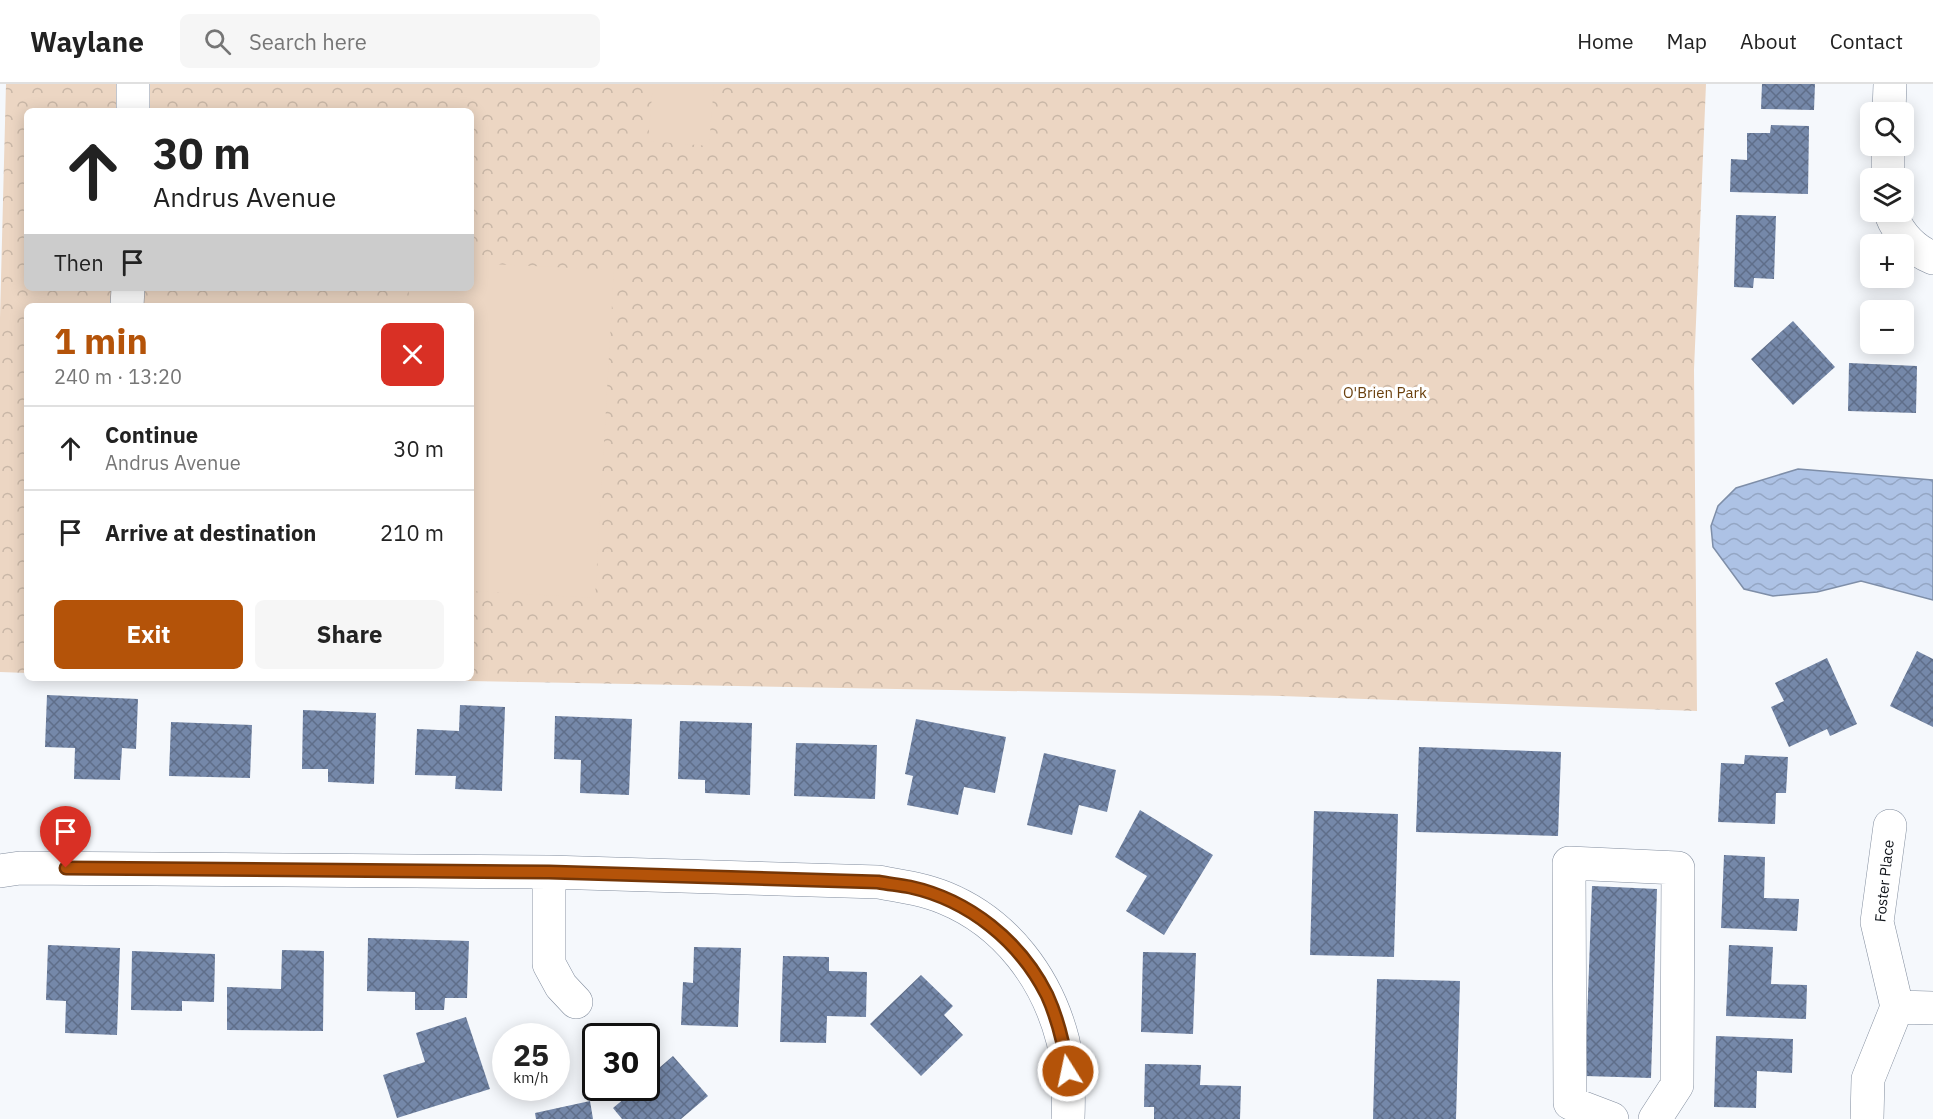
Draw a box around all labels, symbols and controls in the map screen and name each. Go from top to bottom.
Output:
search box [180,14,600,68]
text: Waylane [30,23,144,60]
icon: search [201,25,234,58]
text: Search here [249,27,367,56]
text: Home [1577,27,1634,55]
text: Map [1667,27,1707,55]
text: About [1740,27,1797,55]
text: Contact [1830,27,1903,55]
map controls [1860,102,1914,354]
button: search [1860,102,1914,156]
text: 30 m [153,126,251,181]
icon: ahead [54,132,132,210]
button: layers [1860,168,1914,222]
text: Andrus Avenue [153,179,336,214]
button: + [1860,234,1914,288]
icon: arrive [116,246,149,279]
text: Then [54,248,104,277]
button: − [1860,300,1914,354]
text: 1 min [54,317,148,364]
button: close [381,323,444,386]
text: 240 m · 13:20 [54,363,182,390]
park label: O'Brien Park [1343,383,1427,402]
text: Continue [105,420,198,449]
icon: ahead [54,432,87,465]
text: 30 m [393,434,444,463]
text: Andrus Avenue [105,449,241,476]
icon: arrive [54,516,87,549]
text: Arrive at destination [105,518,316,547]
text: 210 m [380,518,444,547]
button: Exit [54,600,243,669]
button: Share [255,600,444,669]
pin [40,806,91,868]
icon: arrive [49,815,82,848]
street label: Foster Place [1870,839,1898,923]
speed limit sign: 30 [582,1023,660,1101]
text: 25 [513,1035,549,1074]
position arrow [1036,1039,1100,1103]
text: km/h [513,1068,549,1087]

